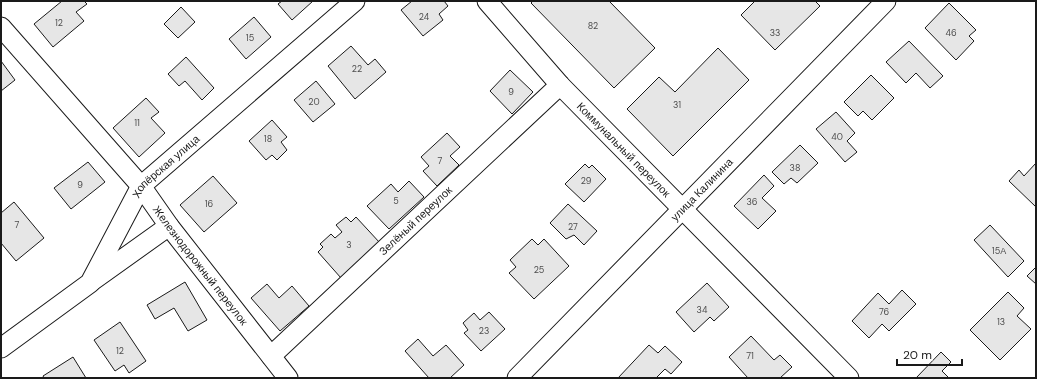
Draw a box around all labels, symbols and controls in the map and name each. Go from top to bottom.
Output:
house number: 24 [419,11,430,23]
house number: 12 [55,17,63,29]
house number: 82 [588,20,598,32]
house number: 33 [770,27,780,39]
house number: 46 [945,27,957,39]
house number: 15 [246,32,254,44]
house number: 22 [352,63,362,75]
house number: 9 [508,86,514,98]
house number: 20 [308,96,320,108]
street label: Коммунальный переулок [574,99,674,200]
house number: 31 [673,99,681,111]
house number: 11 [134,117,140,129]
street label: Хопёрская улица [129,131,203,200]
house number: 40 [831,131,843,143]
house number: 18 [264,133,272,145]
street label: улица Калинина [668,154,736,224]
house number: 7 [438,155,443,167]
house number: 38 [790,162,800,174]
house number: 29 [581,175,592,187]
house number: 9 [77,179,83,191]
street label: Зелёный переулок [376,183,455,258]
house number: 5 [393,195,399,207]
house number: 36 [747,196,758,208]
house number: 16 [205,198,214,210]
street label: Железнодорожный переулок [150,203,251,328]
house number: 7 [15,219,20,231]
house number: 27 [568,221,578,233]
house number: 3 [346,239,352,251]
house number: 15А [992,245,1006,257]
house number: 25 [534,264,544,276]
house number: 34 [697,304,708,316]
house number: 76 [879,306,889,318]
house number: 13 [997,316,1005,328]
house number: 23 [479,325,489,337]
scale bar [897,341,962,367]
house number: 12 [116,345,124,357]
text: 20 m [903,347,932,363]
house number: 71 [746,350,754,362]

